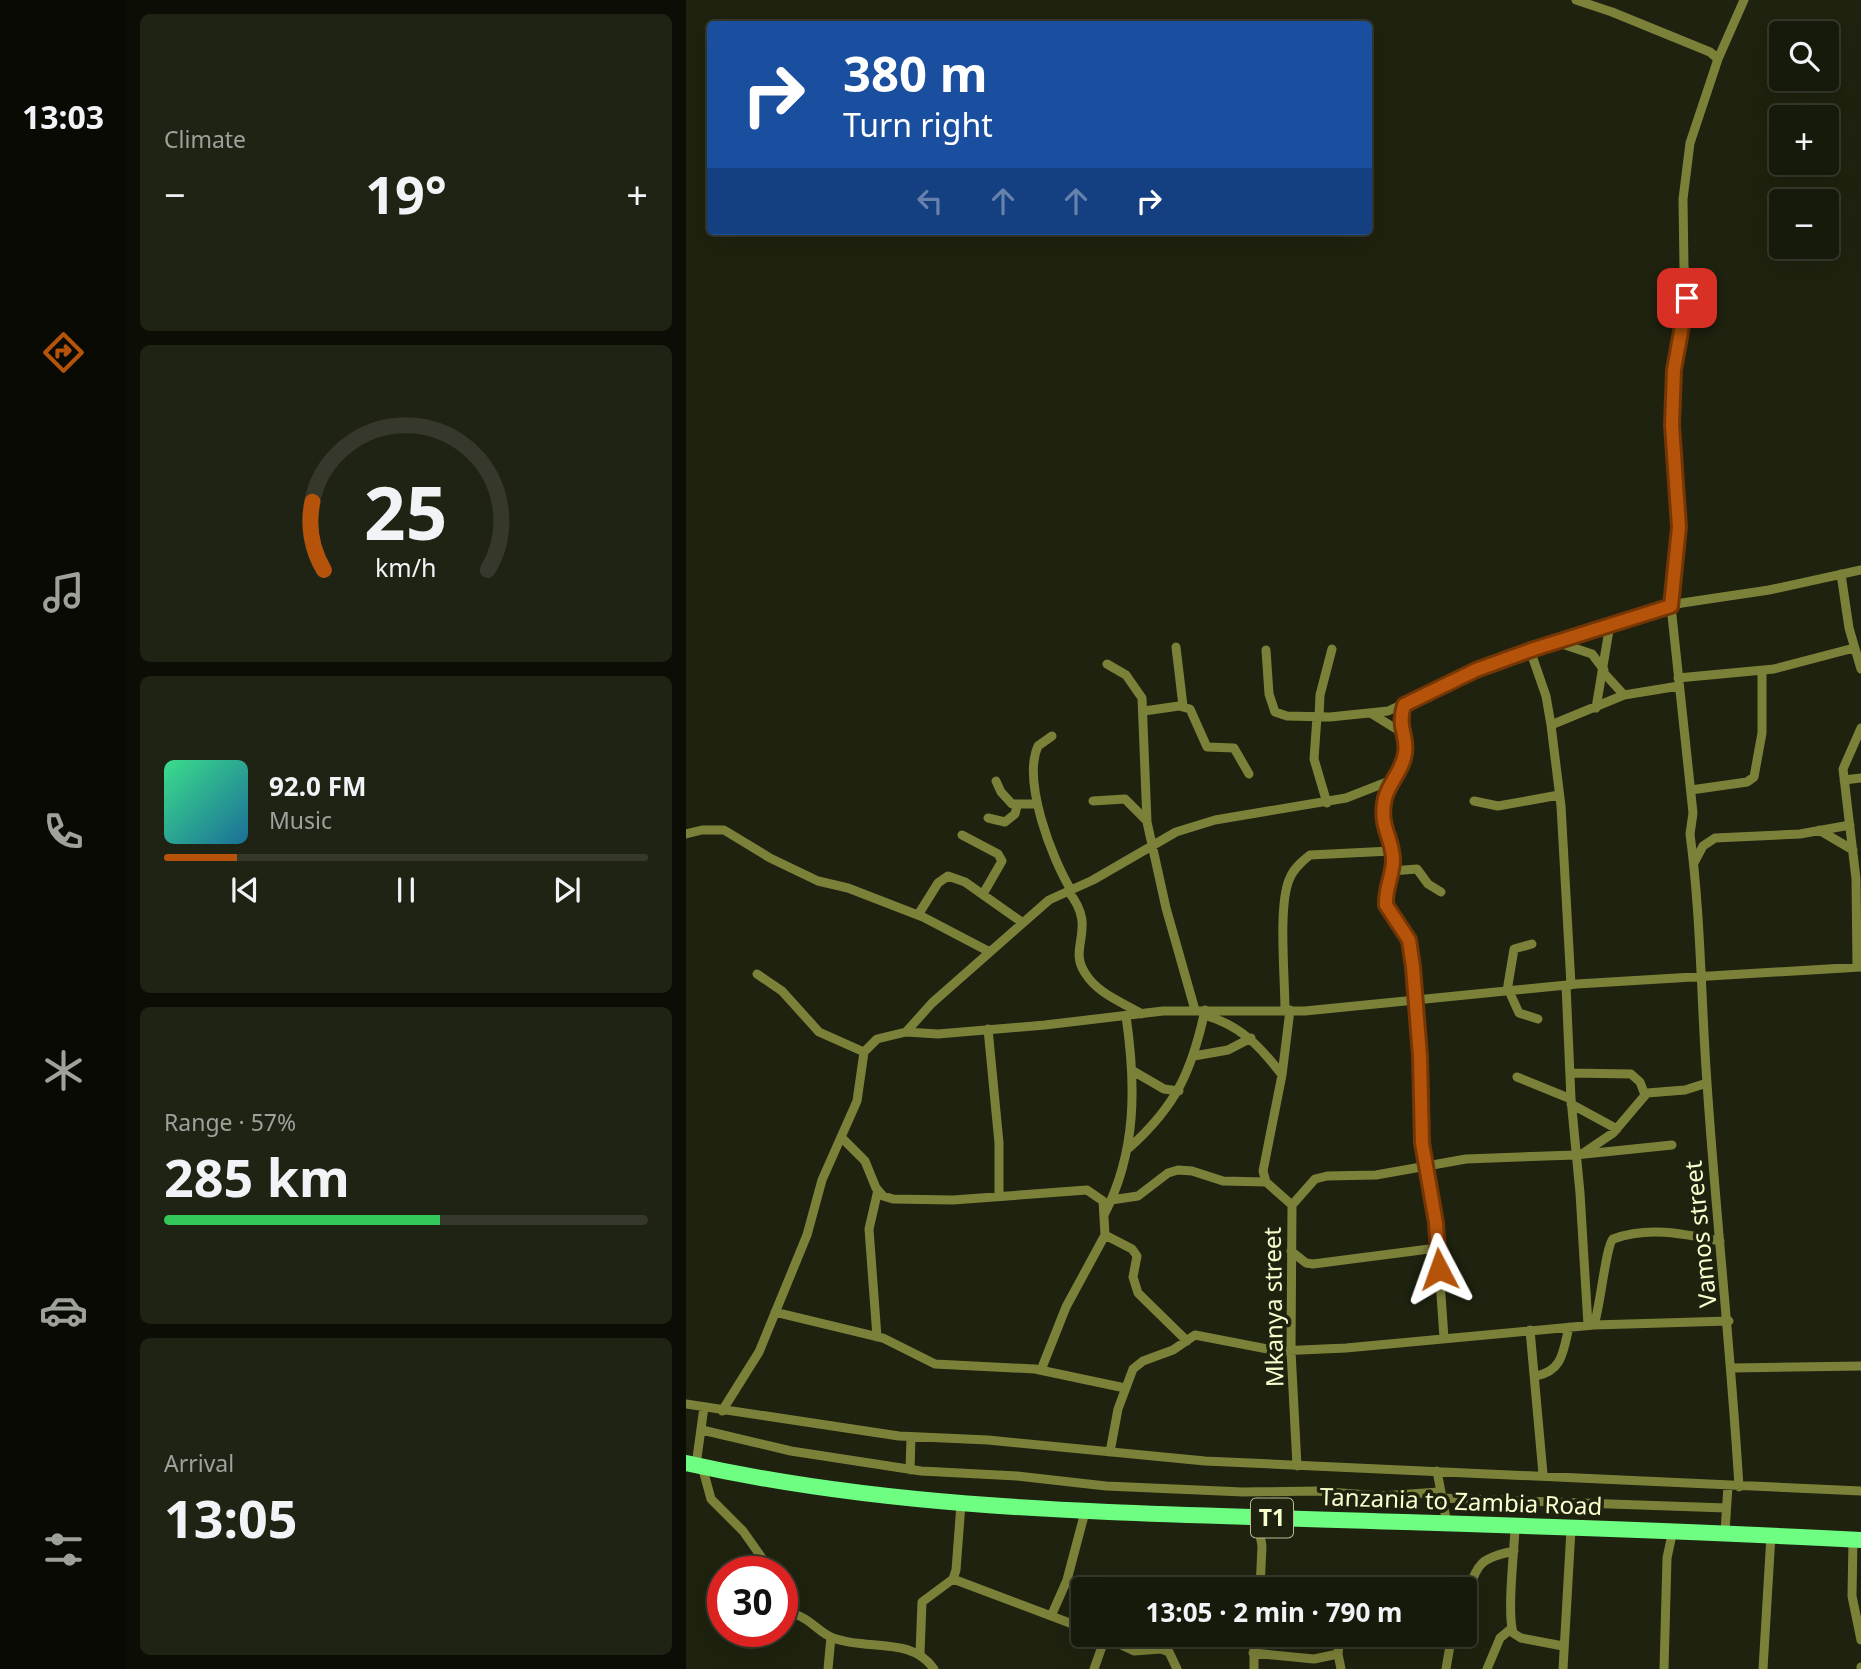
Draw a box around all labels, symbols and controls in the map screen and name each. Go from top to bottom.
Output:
map controls [1769,21,1839,259]
button: search [1769,21,1839,91]
text: 380 m [843,40,988,106]
icon: right [728,49,819,140]
text: 13:03 [22,95,104,138]
text: Turn right [843,103,993,146]
button: + [1769,105,1839,175]
text: Climate [164,123,246,155]
text: 19° [365,158,447,229]
text: − [164,168,186,220]
text: + [626,168,648,220]
icon: left [911,182,949,220]
icon: ahead [984,182,1022,220]
icon: ahead [1057,182,1095,220]
icon: right [1130,182,1168,220]
button: − [1769,189,1839,259]
pin [1657,268,1717,328]
icon: arrive [1668,279,1706,317]
icon: directions [39,328,88,377]
text: 25 [364,462,448,561]
text: km/h [375,549,437,583]
icon: music [39,568,88,617]
text: 92.0 FM [269,768,366,804]
text: Music [269,804,332,836]
icon: phone [39,807,88,856]
icon: previous [226,871,264,909]
icon: pause [387,871,425,909]
icon: next [548,871,586,909]
icon: climate [39,1046,88,1095]
text: Range · 57% [164,1106,296,1138]
text: 285 km [164,1141,350,1212]
street label: Vamos street [1675,1159,1724,1309]
street label: Mkanya street [1255,1226,1290,1387]
position arrow [1402,1232,1476,1306]
icon: car [39,1286,88,1335]
text: Arrival [164,1447,234,1479]
street label: Tanzania to Zambia Road [1319,1479,1603,1522]
text: 13:05 [164,1482,298,1553]
road number: T1 [1251,1498,1293,1538]
icon: filters [39,1525,88,1574]
speed limit sign: 30 [707,1556,798,1647]
text: 13:05 · 2 min · 790 m [1146,1594,1402,1630]

